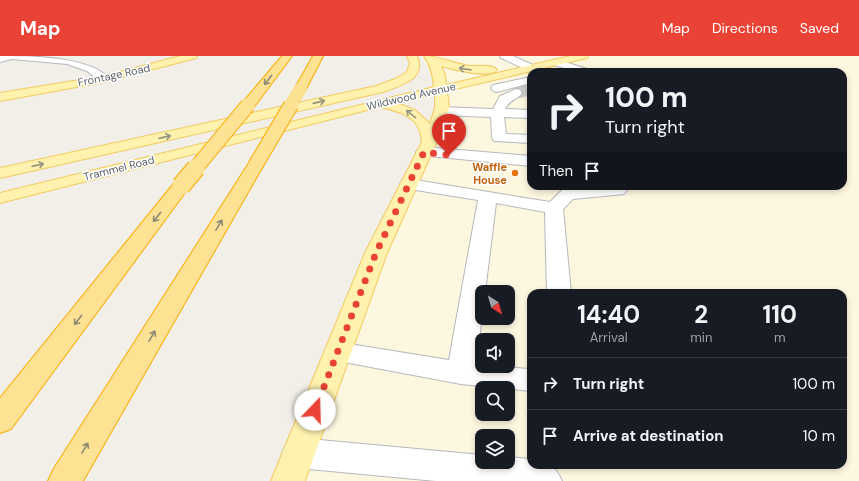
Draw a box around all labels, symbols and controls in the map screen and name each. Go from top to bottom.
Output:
text: Map [20,16,60,41]
text: Map [662,19,690,37]
text: Directions [712,19,778,37]
text: Saved [800,19,839,37]
street label: Frontage Road [77,60,152,89]
one-way arrow [459,65,472,73]
one-way arrow [264,74,273,85]
street label: Wildwood Avenue [365,79,457,113]
text: 100 m [605,79,688,116]
icon: right [539,84,591,136]
one-way arrow [312,98,325,106]
one-way arrow [405,110,416,119]
pin [432,114,466,155]
text: Turn right [605,115,685,139]
icon: arrive [438,120,460,142]
one-way arrow [158,132,171,140]
street label: Trammel Road [82,152,156,184]
one-way arrow [31,160,44,168]
place label: Waffle House [472,160,507,187]
icon: arrive [581,160,603,182]
text: Then [539,161,573,181]
marker: Waffle House [510,168,520,178]
one-way arrow [153,211,162,222]
one-way arrow [216,219,224,231]
north arrow [475,285,515,325]
map controls [475,285,515,469]
text: 14:40 [577,299,640,330]
text: 2 [694,299,708,330]
text: 110 [762,299,797,330]
one-way arrow [74,314,82,325]
text: Arrival [590,329,628,346]
text: min [690,329,712,346]
text: m [774,329,785,346]
one-way arrow [149,330,157,342]
button: sound [475,333,515,373]
icon: right [539,373,561,395]
text: Turn right [573,374,644,394]
text: 100 m [792,374,835,394]
button: search [475,381,515,421]
position arrow [294,389,336,431]
icon: arrive [539,425,561,447]
text: Arrive at destination [573,426,724,446]
text: 10 m [803,426,835,446]
button: layers [475,429,515,469]
one-way arrow [82,442,90,454]

